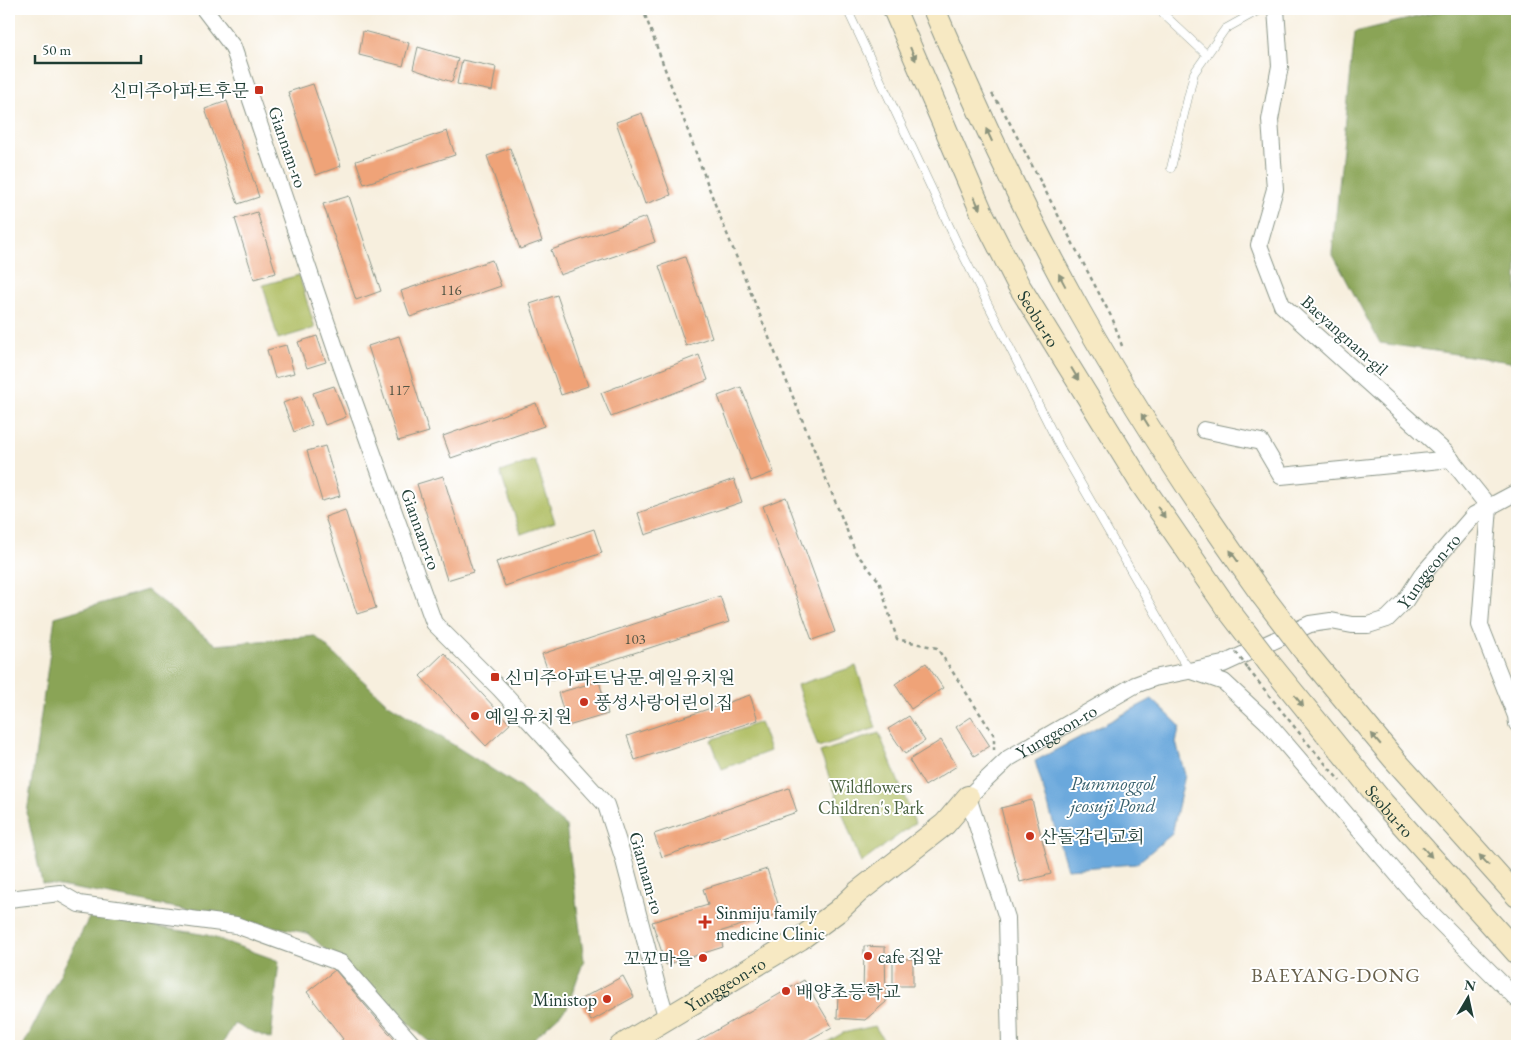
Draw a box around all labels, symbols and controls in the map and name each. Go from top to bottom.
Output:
scale bar [35,32,141,64]
text: 50 m [42,40,71,59]
one-way arrow [909,47,917,61]
place label: 신미주아파트후문 [110,79,250,102]
marker: 신미주아파트후문 [253,84,265,96]
street label: Giannam-ro [263,103,313,191]
one-way arrow [985,128,993,142]
one-way arrow [974,196,982,210]
one-way arrow [1058,273,1067,287]
house number: 116 [440,280,462,299]
street label: Seobu-ro [1013,285,1065,351]
street label: Baeyangnam-gil [1297,290,1393,380]
one-way arrow [1070,368,1080,381]
house number: 117 [388,380,411,399]
one-way arrow [1140,413,1149,427]
street label: Giannam-ro [396,485,446,573]
one-way arrow [1156,505,1166,519]
street label: Yunggeon-ro [1392,528,1465,614]
one-way arrow [1229,549,1239,563]
house number: 103 [624,629,646,648]
place label: 신미주아파트남문.예일유치원 [505,666,735,689]
marker: 신미주아파트남문.예일유치원 [489,671,501,683]
place label: 풍성사랑어린이집 [594,691,733,714]
one-way arrow [1294,694,1305,707]
marker: 풍성사랑어린이집 [578,696,590,708]
street label: Yunggeon-ro [1011,698,1101,763]
place label: 예일유치원 [485,705,572,728]
marker: 예일유치원 [469,710,481,722]
one-way arrow [1371,732,1382,745]
water label: Pummoggol jeosuji Pond [1066,771,1156,818]
park label: Wildflowers Children's Park [818,775,925,819]
street label: Seobu-ro [1361,779,1420,842]
place label: 산돌감리교회 [1040,825,1144,848]
street label: Giannam-ro [624,829,670,917]
marker: 산돌감리교회 [1024,830,1036,842]
one-way arrow [1421,845,1432,858]
one-way arrow [1479,853,1490,866]
place label: Sinmiju family medicine Clinic [716,901,825,945]
marker: Sinmiju family medicine Clinic [698,915,712,929]
place label: cafe 집앞 [878,945,944,968]
place label: 꼬꼬마을 [623,947,694,970]
marker: cafe 집앞 [862,950,874,962]
street label: Yunggeon-ro [680,951,770,1017]
marker: 꼬꼬마을 [697,952,709,964]
district label: BAEYANG-DONG [1251,962,1421,988]
north arrow [1444,972,1494,1022]
text: N [1463,975,1478,995]
place label: 배양초등학교 [796,980,901,1003]
marker: 배양초등학교 [780,985,792,997]
place label: Ministop [533,988,597,1011]
marker: Ministop [601,993,613,1005]

